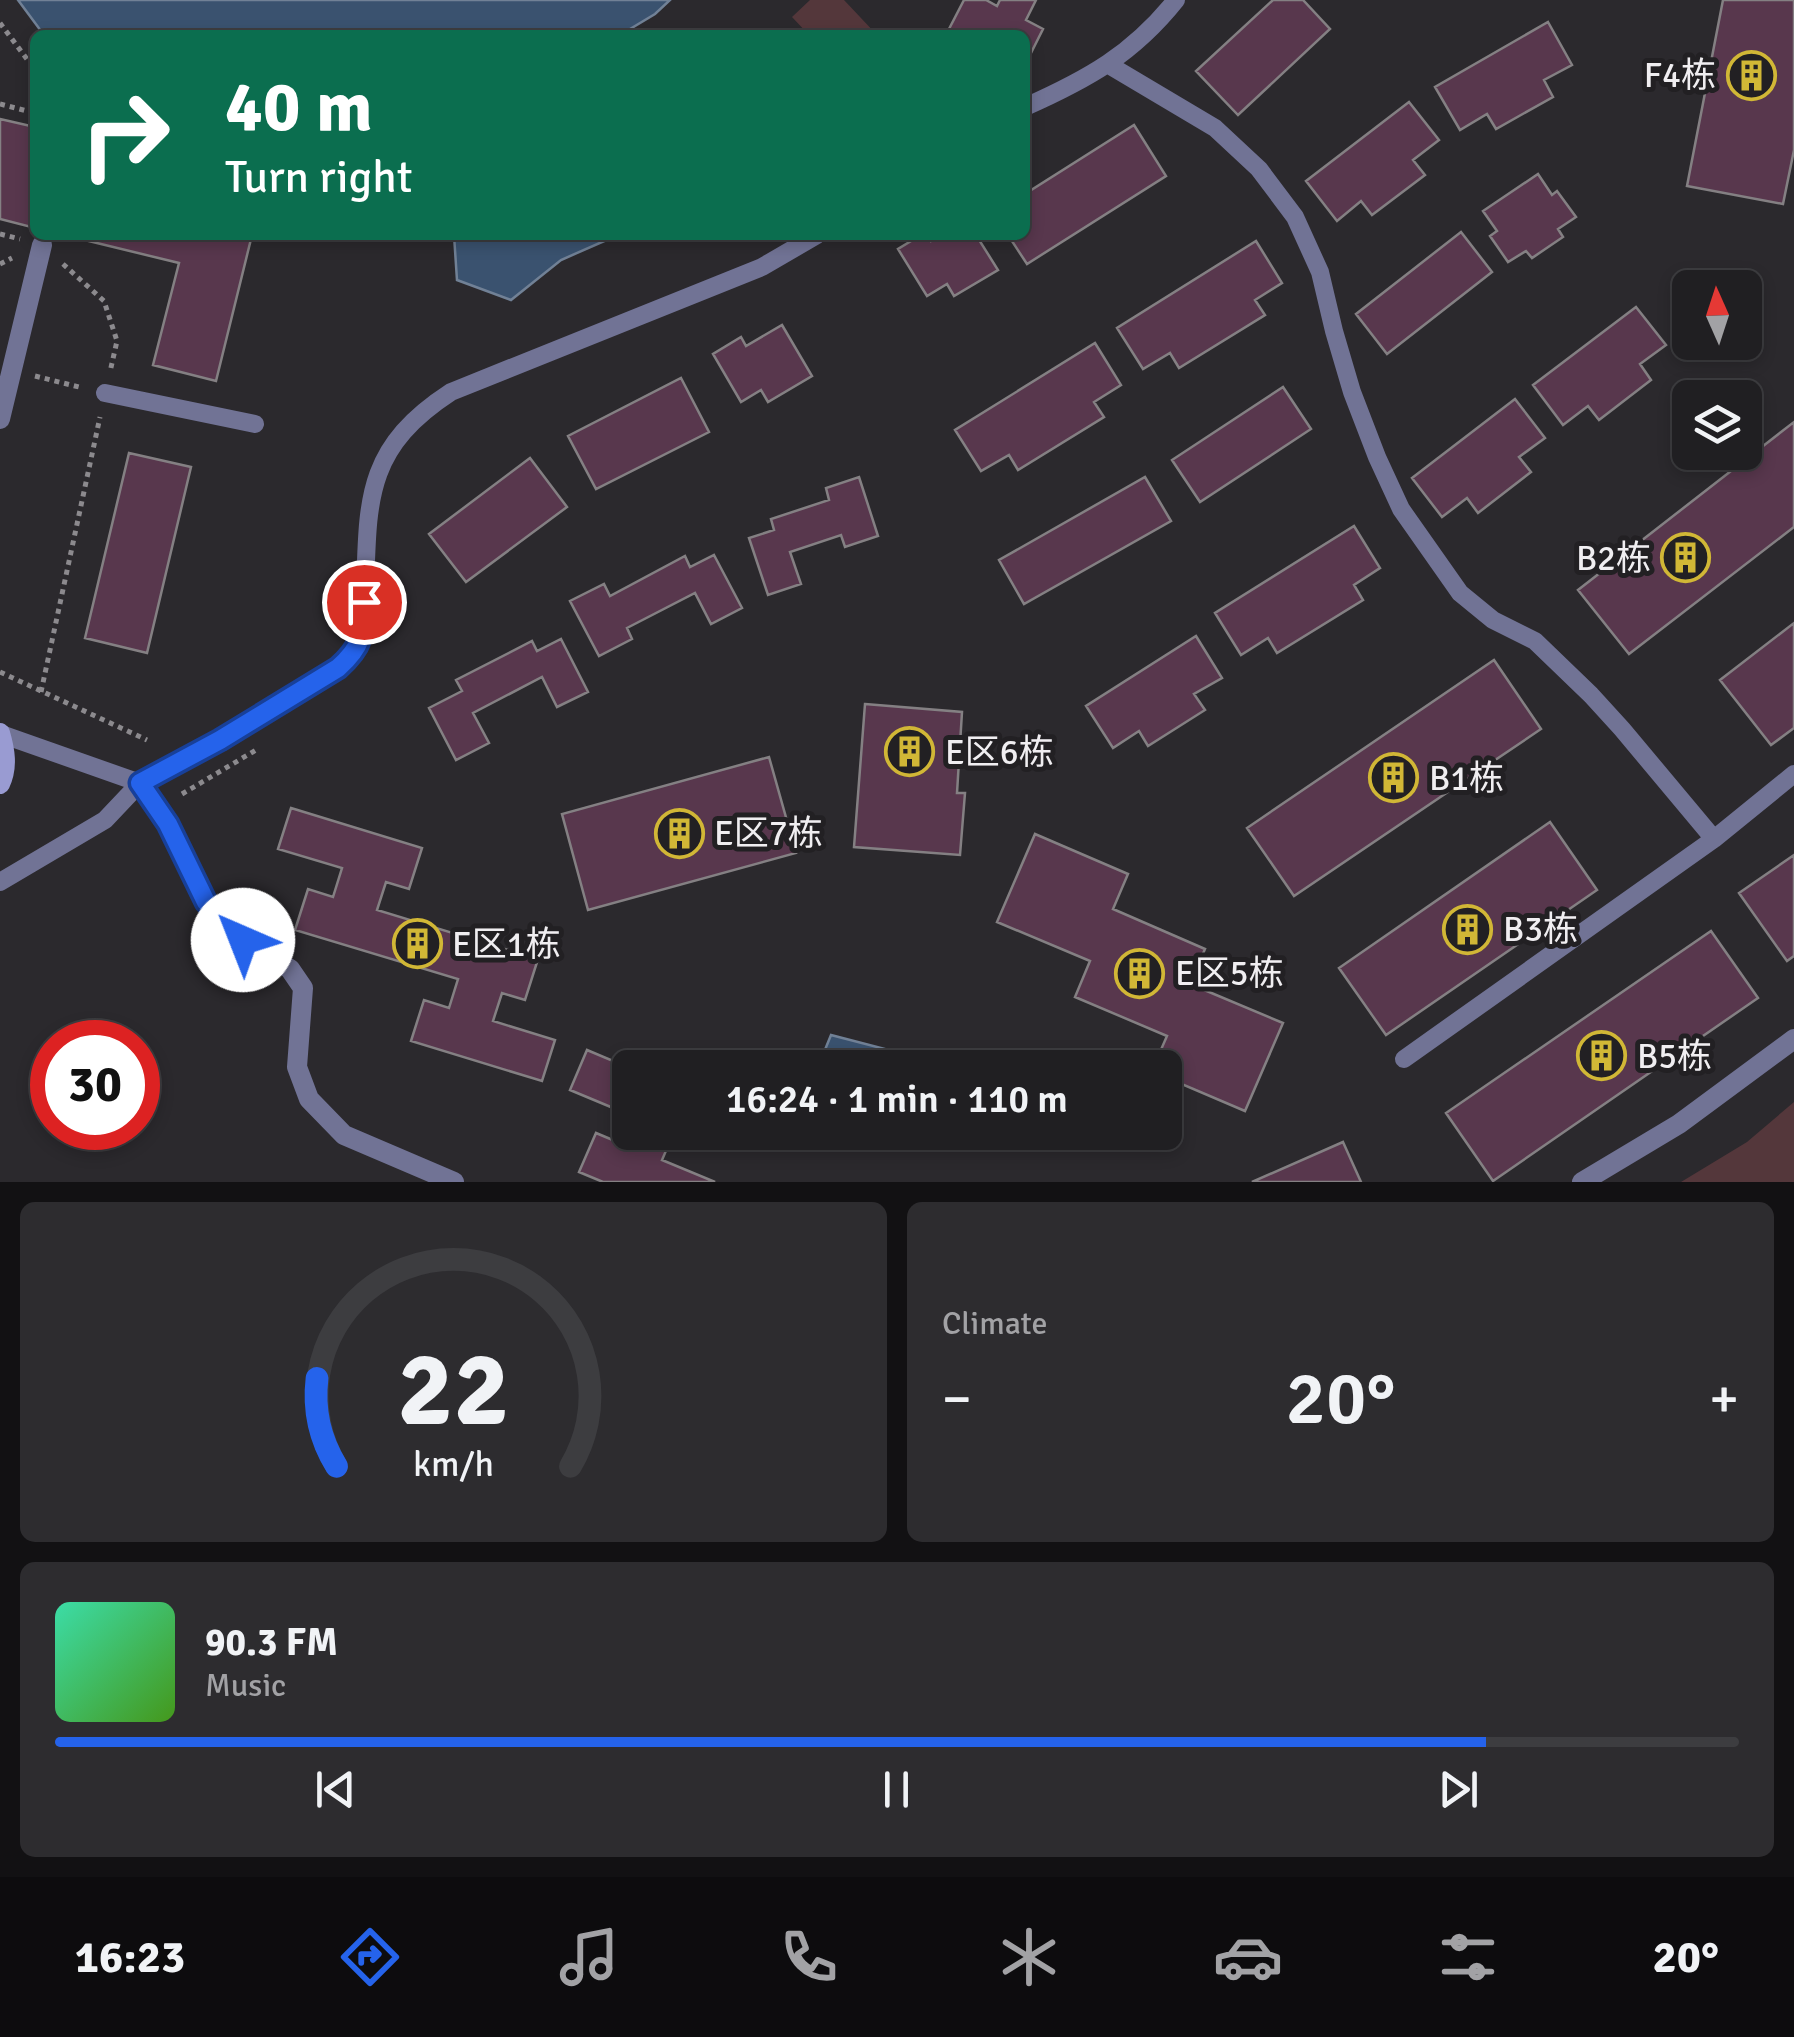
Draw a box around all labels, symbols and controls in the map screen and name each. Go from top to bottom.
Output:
building icon: F4栋 [1725,49,1777,101]
place label: F4栋 [1644,54,1716,97]
text: 40 m [225,64,373,150]
icon: right [60,70,190,200]
text: Turn right [225,150,413,205]
north arrow [1672,270,1762,360]
map controls [1672,270,1762,470]
button: layers [1672,380,1762,470]
building icon: B2栋 [1660,532,1712,584]
place label: B2栋 [1576,537,1651,580]
pin [322,560,407,645]
icon: arrive [337,575,392,630]
building icon: E区6栋 [884,726,936,778]
place label: E区6栋 [945,731,1054,774]
building icon: B1栋 [1368,752,1420,804]
place label: B1栋 [1429,757,1504,800]
building icon: E区7栋 [653,807,705,859]
place label: E区7栋 [714,812,823,855]
position arrow [191,888,295,992]
building icon: B3栋 [1442,903,1494,955]
place label: B3栋 [1503,908,1578,951]
building icon: E区1栋 [391,918,443,970]
place label: E区1栋 [452,923,561,966]
building icon: E区5栋 [1114,947,1166,999]
place label: E区5栋 [1175,952,1284,995]
speed limit sign: 30 [30,1020,160,1150]
building icon: B5栋 [1576,1030,1628,1082]
place label: B5栋 [1637,1035,1712,1078]
text: 16:24 · 1 min · 110 m [726,1076,1068,1123]
text: Climate [942,1304,1048,1343]
text: 22 [397,1326,510,1454]
text: 20° [1286,1352,1395,1445]
text: − [942,1365,972,1433]
text: + [1709,1365,1739,1433]
text: km/h [413,1442,494,1486]
text: 90.3 FM [205,1619,338,1666]
text: Music [205,1666,286,1705]
icon: previous [308,1762,363,1817]
icon: pause [869,1762,924,1817]
icon: next [1431,1762,1486,1817]
icon: directions [335,1922,405,1992]
icon: music [554,1922,624,1992]
icon: phone [774,1922,844,1992]
icon: climate [994,1922,1064,1992]
icon: car [1213,1922,1283,1992]
icon: filters [1433,1922,1503,1992]
text: 16:23 [75,1930,185,1985]
text: 20° [1653,1930,1719,1985]

